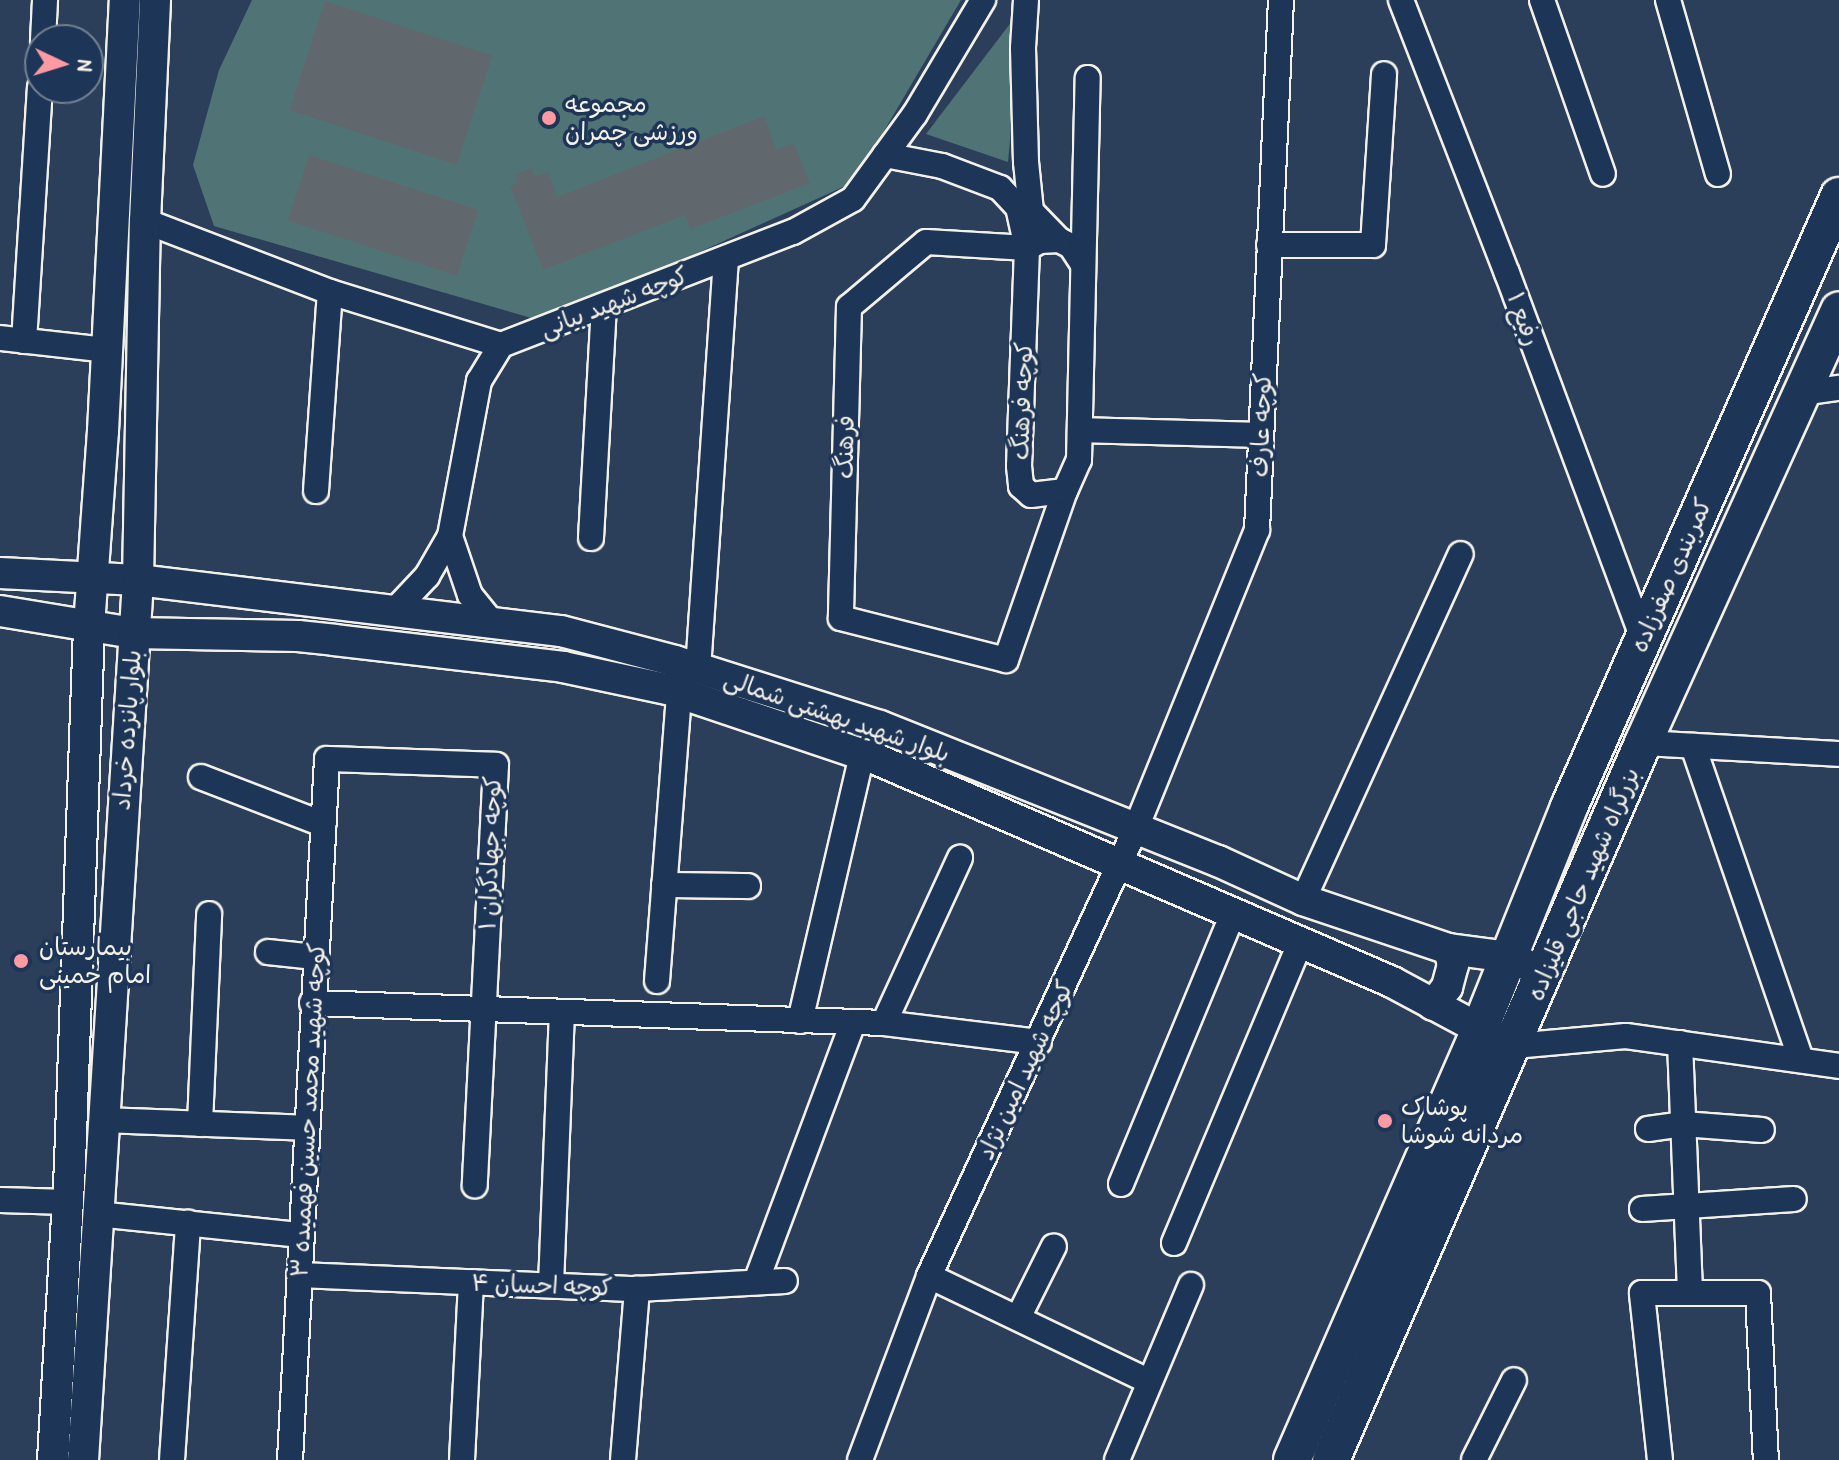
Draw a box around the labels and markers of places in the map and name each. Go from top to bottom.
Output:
place label: مجموعه ورزشی چمران [565,90,698,146]
marker: مجموعه ورزشی چمران [540,109,558,127]
place label: بیمارستان امام خمینی [39,933,151,989]
marker: بیمارستان امام خمینی [10,950,32,972]
place label: پوشاک مردانه شوشا [1401,1093,1523,1149]
marker: پوشاک مردانه شوشا [1376,1112,1394,1130]

